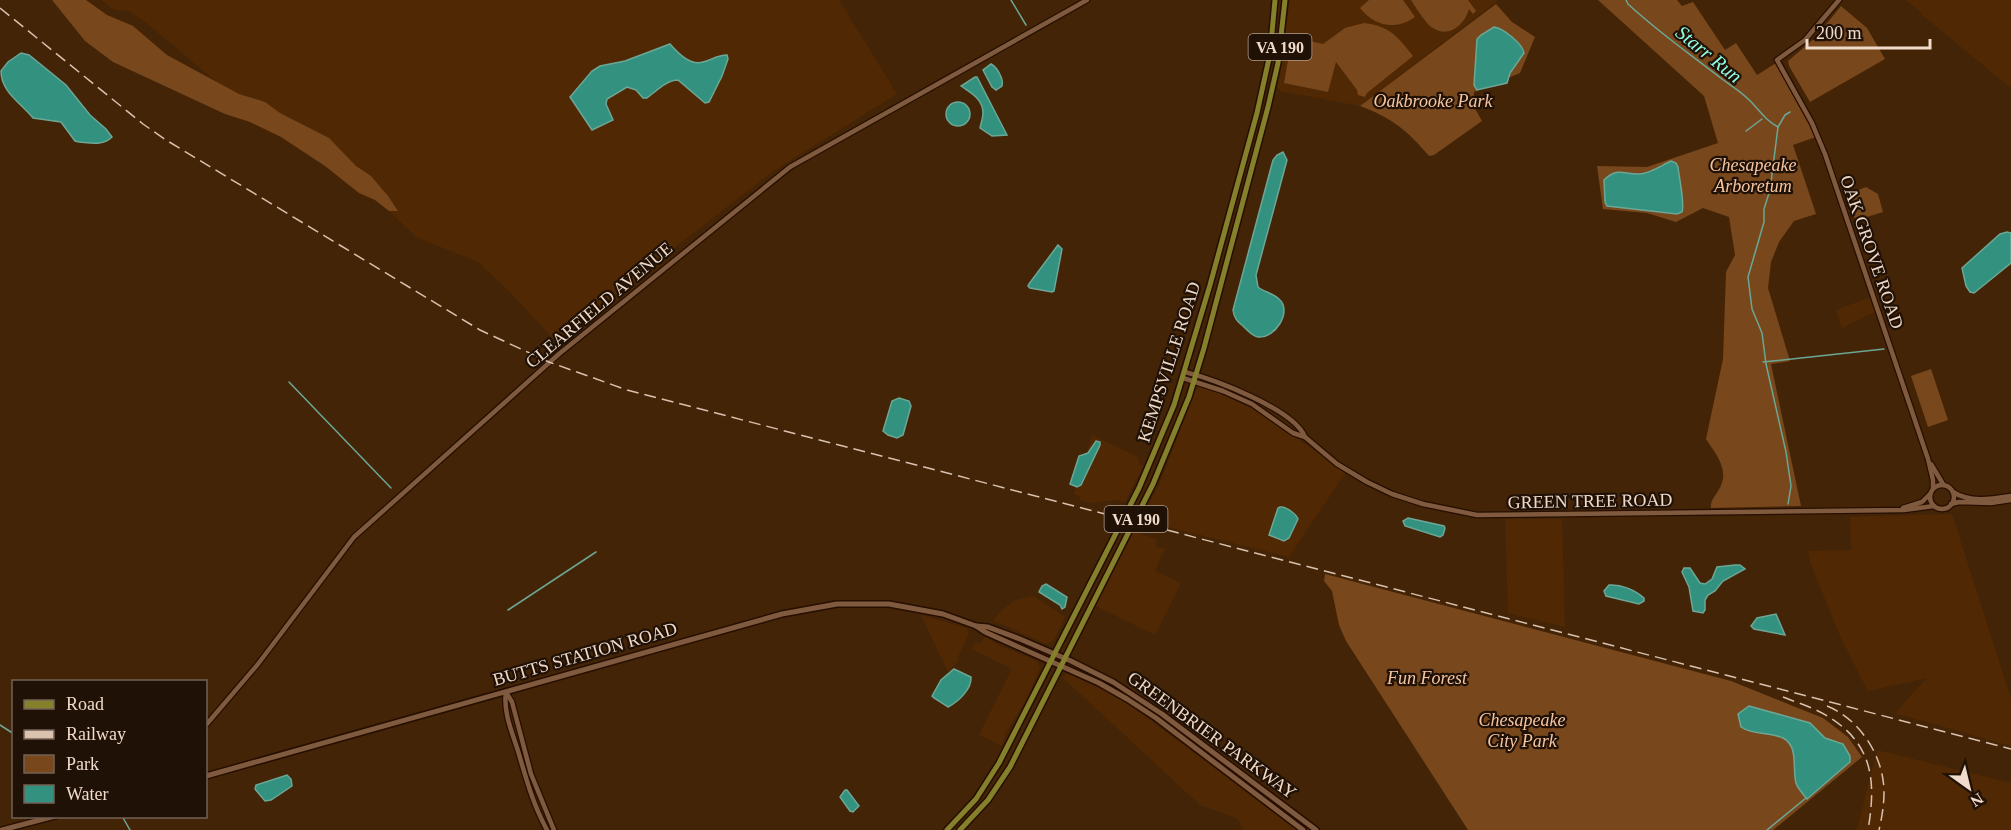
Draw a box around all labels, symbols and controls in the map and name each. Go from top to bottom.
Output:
scale bar [1807,12,1930,50]
water label: Starr Run [1672,21,1746,87]
text: 200 m [1816,23,1862,43]
road number: VA 190 [1248,34,1312,60]
park label: Oakbrooke Park [1374,91,1493,111]
park label: Chesapeake Arboretum [1710,155,1796,196]
street label: OAK GROVE ROAD [1836,173,1908,331]
street label: CLEARFIELD AVENUE [522,238,676,372]
street label: KEMPSVILLE ROAD [1134,279,1204,445]
street label: GREEN TREE ROAD [1508,490,1672,512]
road number: VA 190 [1104,506,1168,532]
street label: BUTTS STATION ROAD [491,618,679,690]
street label: GREENBRIER PARKWAY [1124,667,1300,803]
park label: Fun Forest [1386,668,1468,688]
legend [12,680,207,818]
text: Road [66,694,104,714]
park label: Chesapeake City Park [1479,710,1565,751]
text: Railway [66,724,126,744]
text: Park [66,754,99,774]
north arrow [1939,758,1999,818]
text: Water [66,784,109,804]
text: N [1967,790,1987,811]

